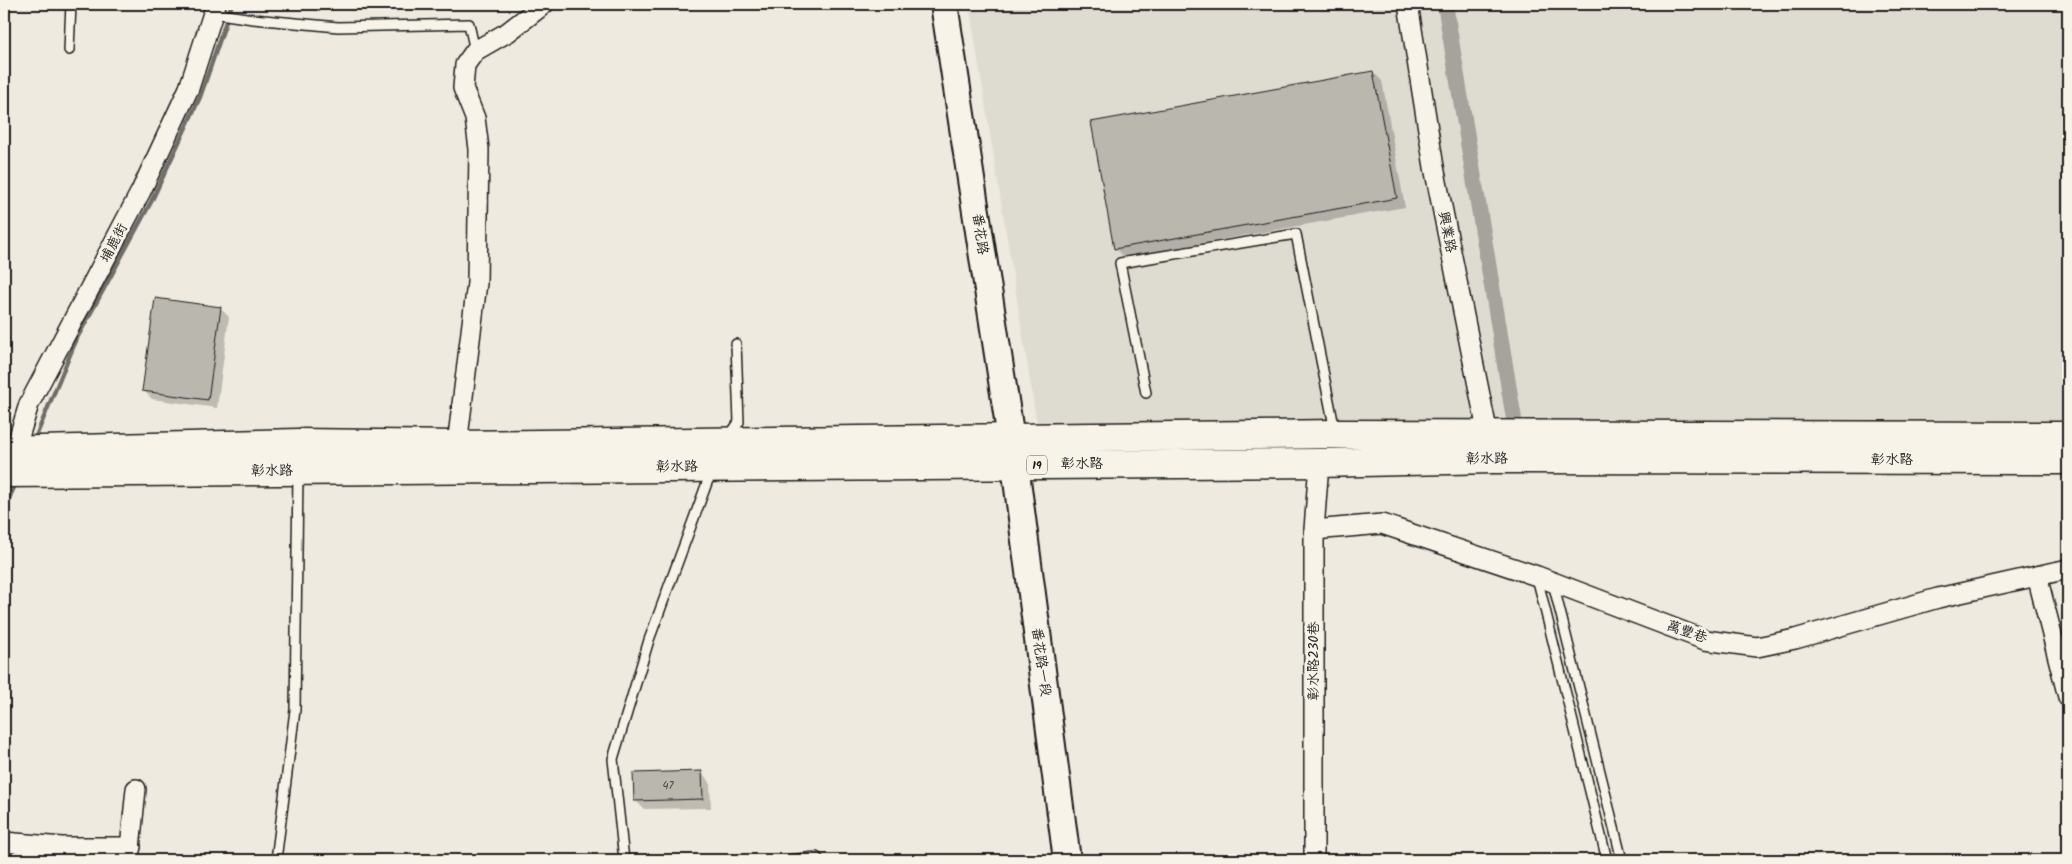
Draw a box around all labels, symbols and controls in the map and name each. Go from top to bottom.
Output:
street label: 興業路 [1432,209,1462,255]
street label: 番花路 [966,212,994,256]
street label: 埔鹿街 [94,219,134,267]
street label: 彰水路 [1466,448,1508,470]
street label: 彰水路 [1871,449,1913,471]
street label: 彰水路 [1061,453,1103,475]
street label: 彰水路 [656,456,698,478]
road number: 19 [1027,456,1047,474]
street label: 彰水路 [251,460,293,482]
street label: 萬豐巷 [1664,615,1711,650]
street label: 彰水路230巷 [1303,620,1325,701]
street label: 番花路一段 [1025,626,1057,698]
house number: 47 [662,777,674,795]

